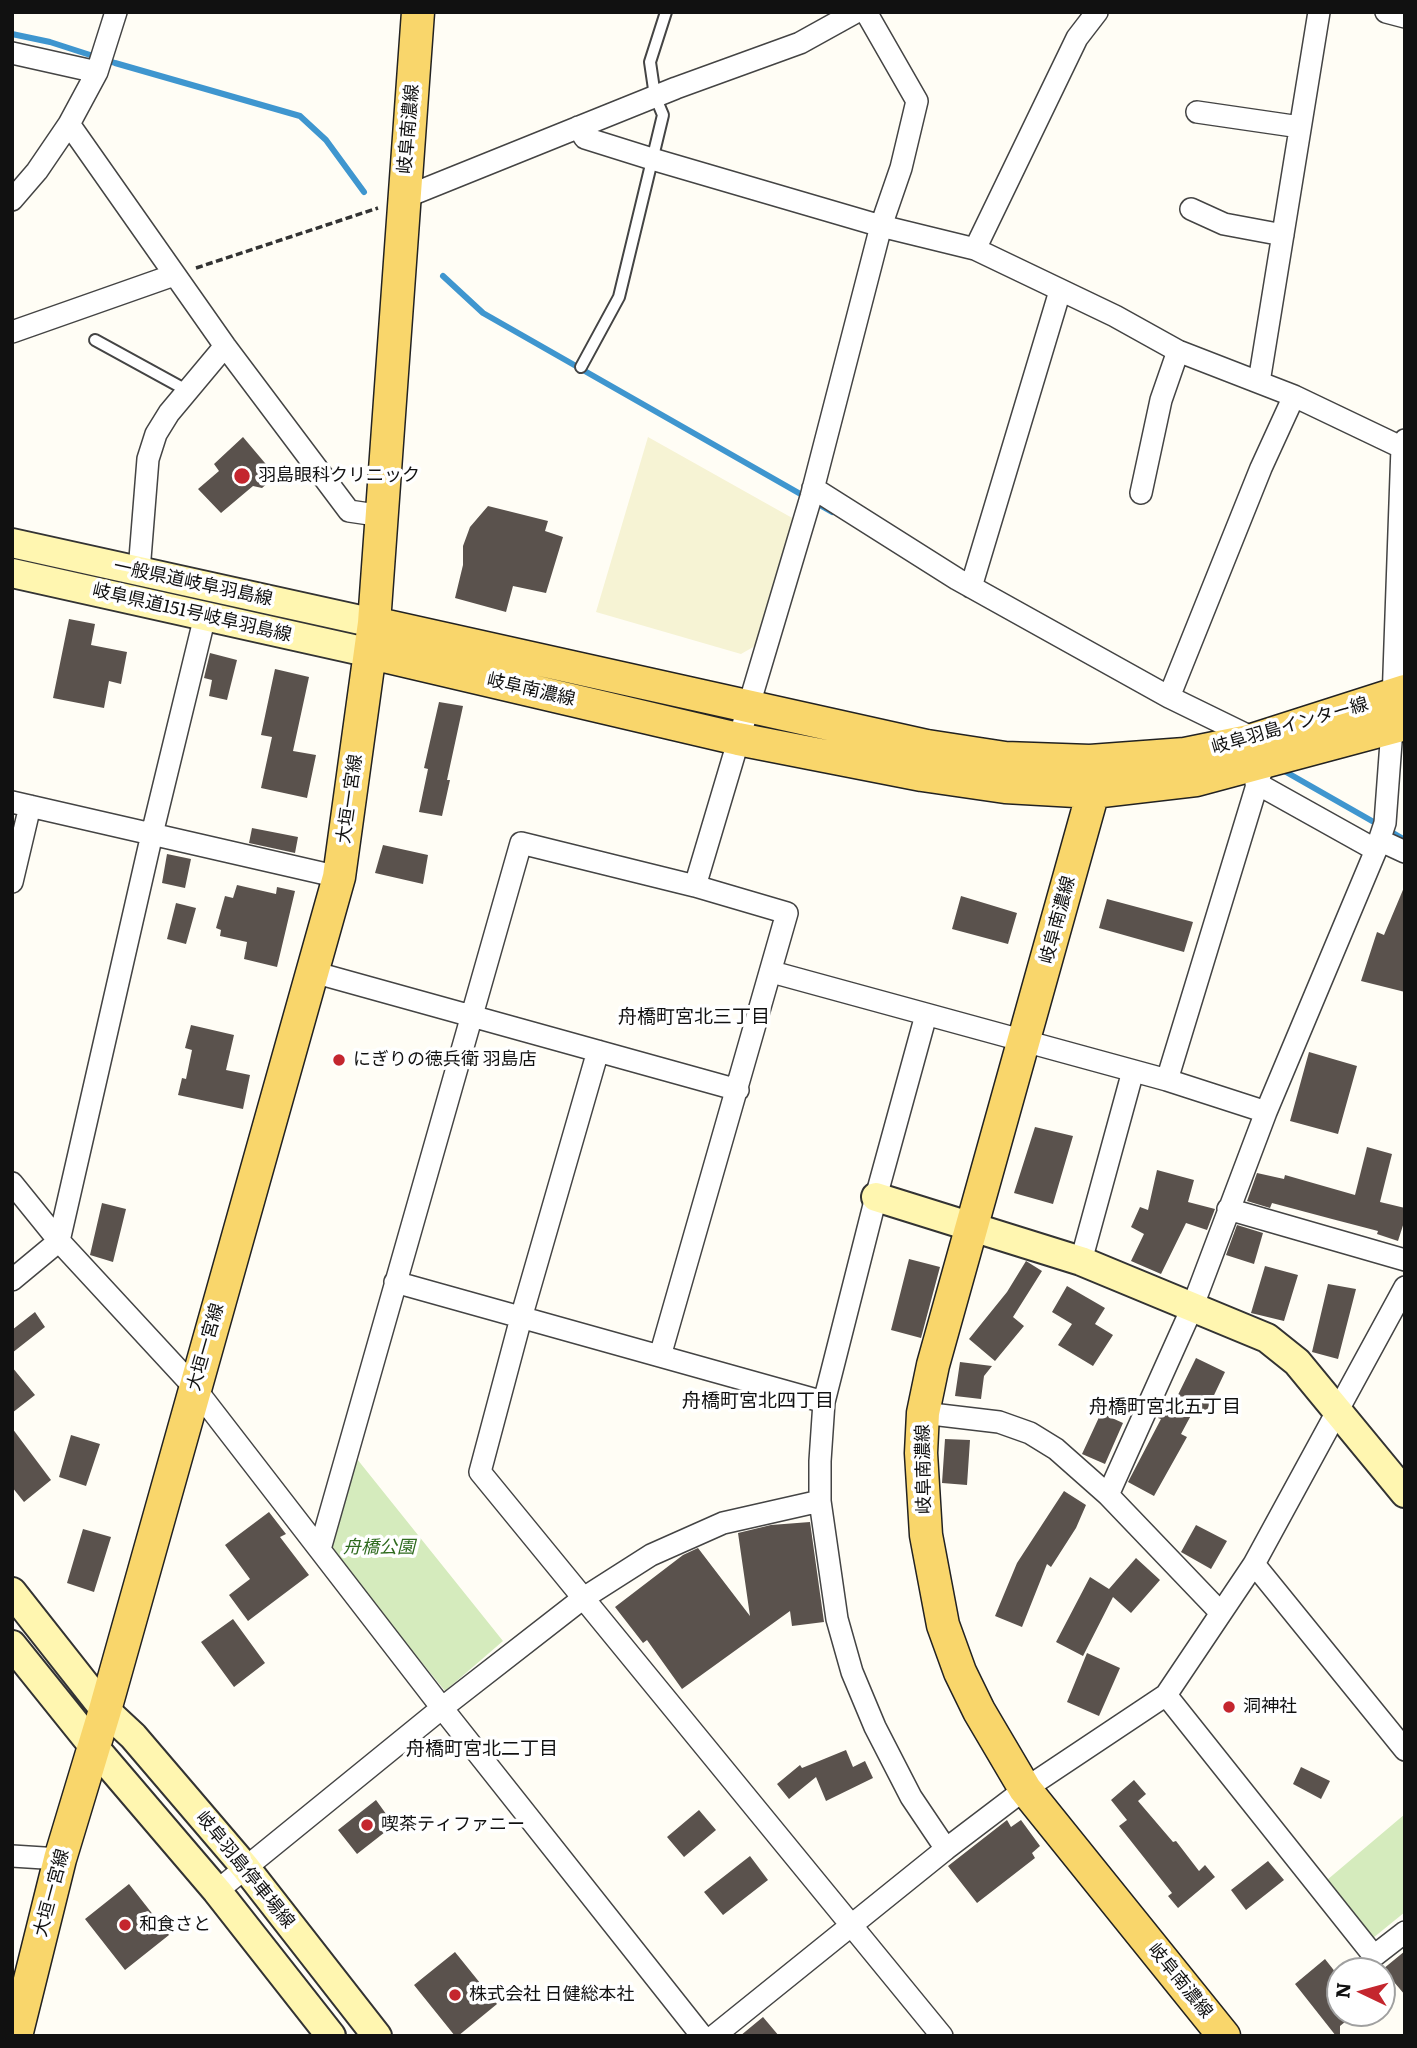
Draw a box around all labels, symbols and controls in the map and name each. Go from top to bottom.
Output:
street label: 岐阜南濃線 [394,83,424,175]
place label: 羽島眼科クリニック [258,465,420,487]
marker: 羽島眼科クリニック [232,466,252,486]
street label: 一般県道岐阜羽島線 [112,556,274,610]
street label: 岐阜県道151号岐阜羽島線 [90,580,294,646]
street label: 岐阜南濃線 [485,669,577,711]
street label: 岐阜羽島インター線 [1209,693,1371,759]
street label: 大垣一宮線 [333,753,367,845]
street label: 岐阜南濃線 [1036,874,1080,966]
district label: 舟橋町宮北三丁目 [618,1006,770,1028]
place label: にぎりの徳兵衛 羽島店 [353,1049,537,1071]
marker: にぎりの徳兵衛 羽島店 [331,1052,347,1068]
street label: 大垣一宮線 [183,1301,229,1393]
district label: 舟橋町宮北四丁目 [682,1390,834,1412]
district label: 舟橋町宮北五丁目 [1089,1396,1241,1418]
street label: 岐阜南濃線 [912,1424,936,1514]
park label: 舟橋公園 [343,1537,415,1559]
place label: 洞神社 [1243,1696,1297,1718]
marker: 洞神社 [1221,1699,1237,1715]
district label: 舟橋町宮北二丁目 [406,1738,558,1760]
street label: 岐阜羽島停車場線 [191,1807,299,1933]
place label: 喫茶ティファニー [381,1814,525,1836]
marker: 喫茶ティファニー [359,1817,375,1833]
street label: 大垣一宮線 [30,1847,74,1939]
place label: 和食さと [139,1914,211,1936]
marker: 和食さと [117,1917,133,1933]
street label: 岐阜南濃線 [1143,1939,1217,2023]
north arrow [1326,1957,1396,2027]
text: N [1327,1981,1357,2000]
place label: 株式会社 日健総本社 [469,1984,635,2006]
marker: 株式会社 日健総本社 [447,1987,463,2003]

